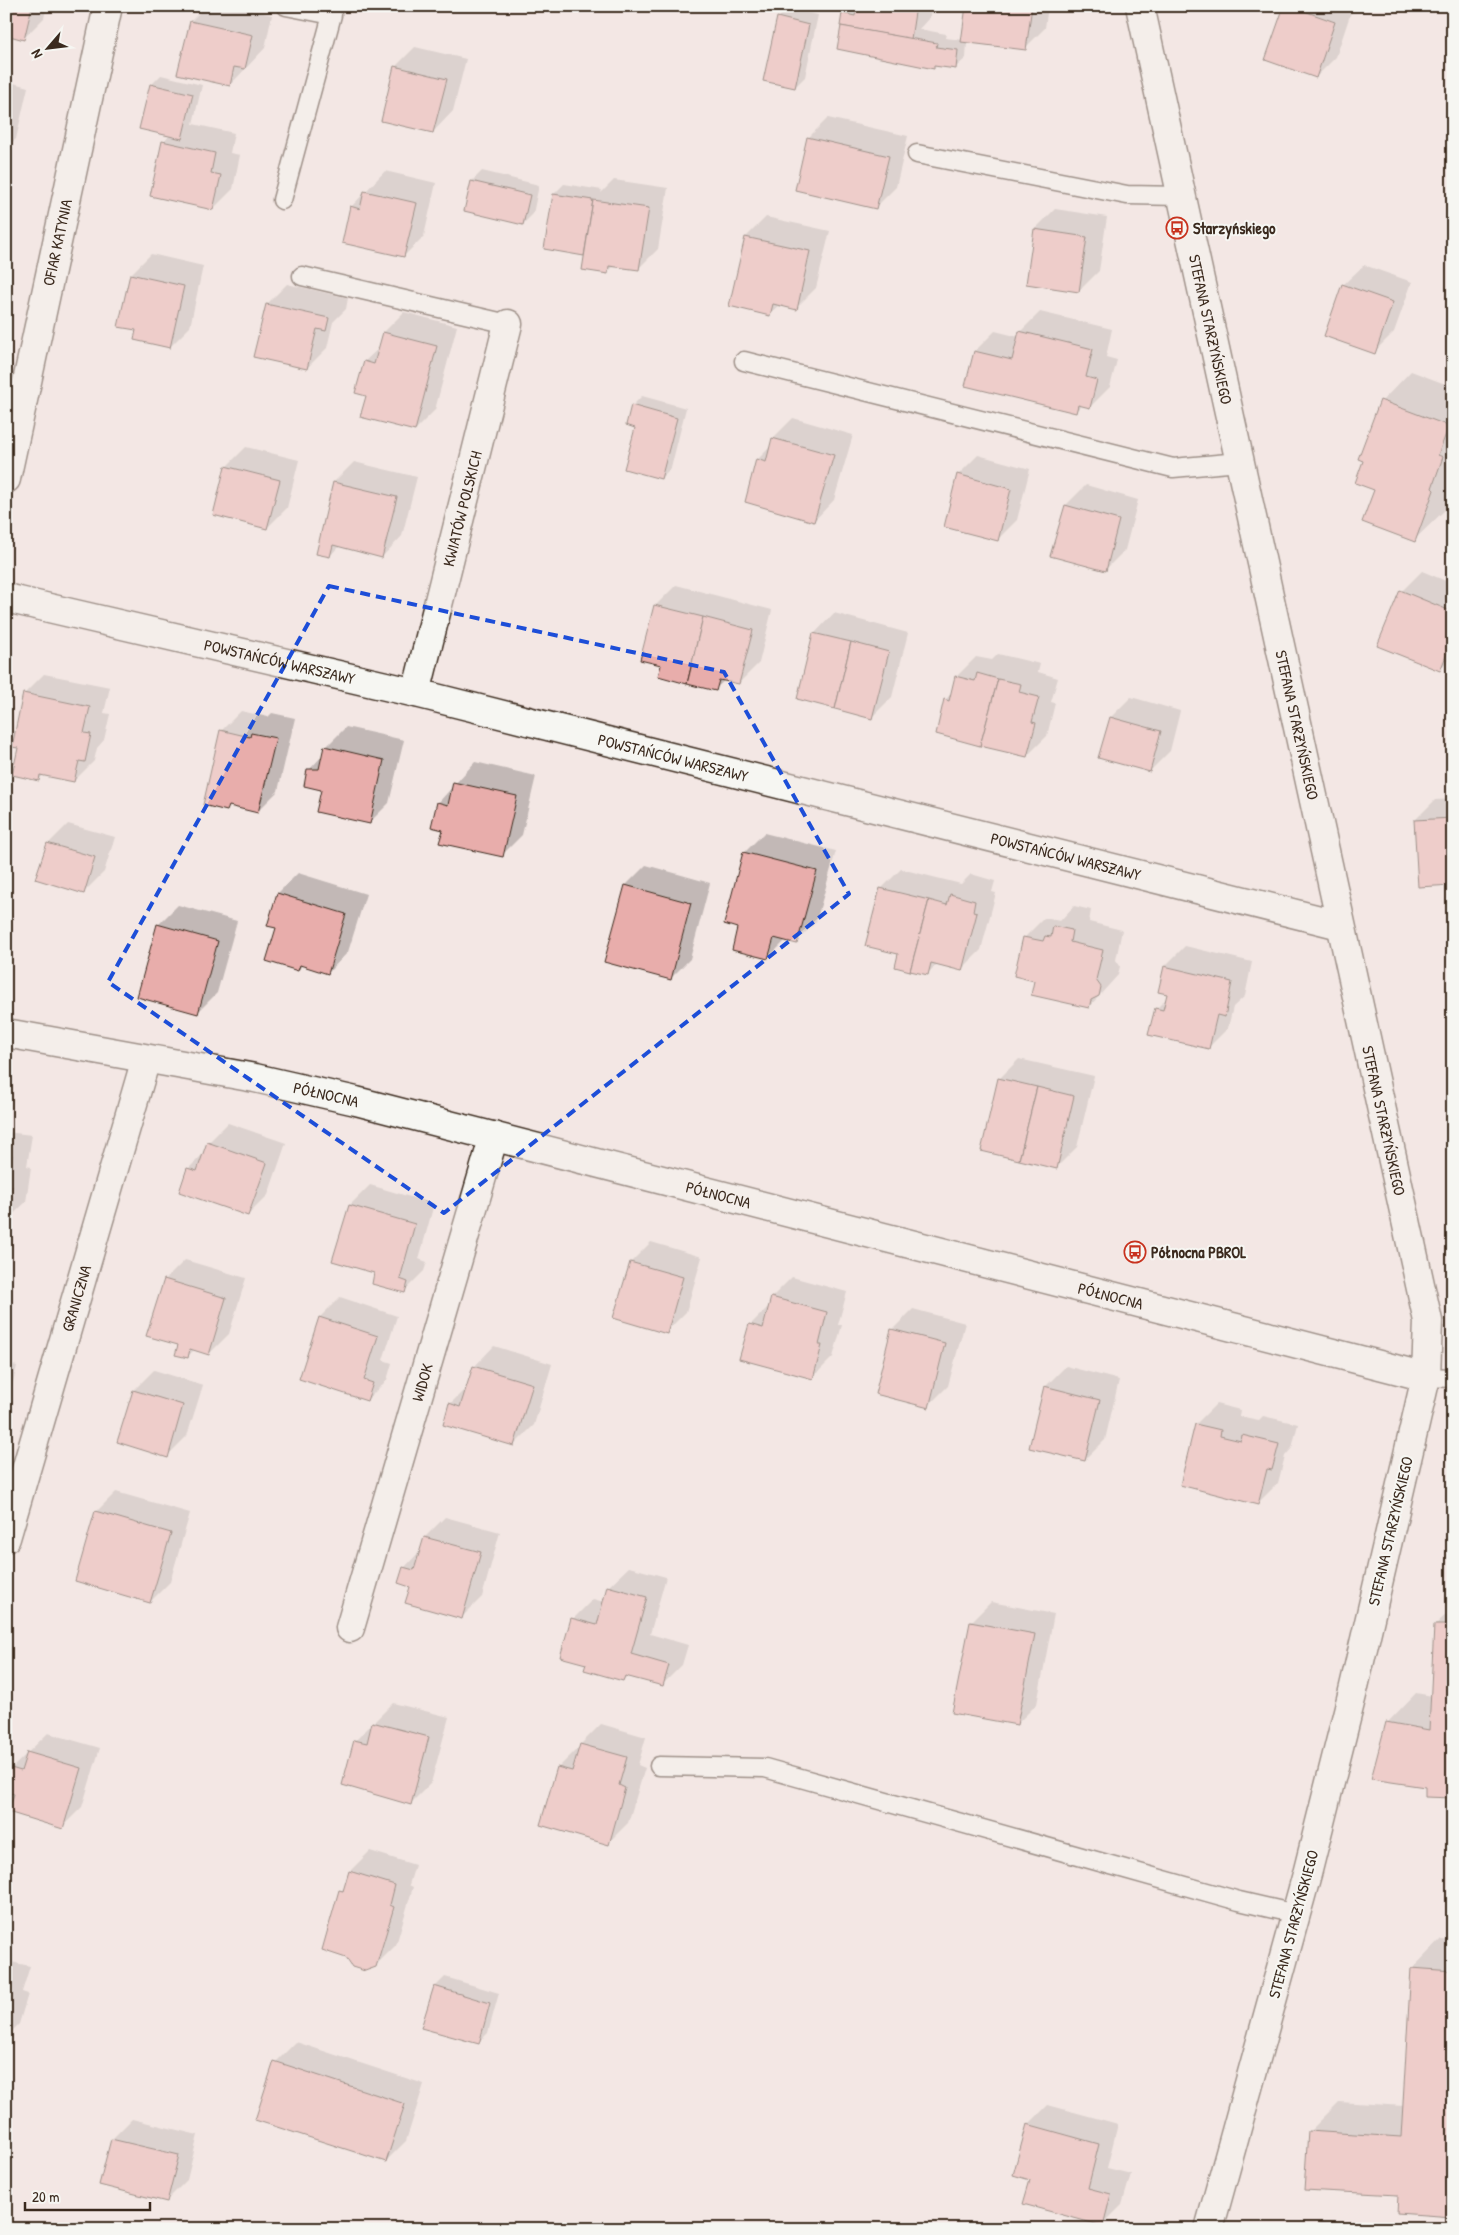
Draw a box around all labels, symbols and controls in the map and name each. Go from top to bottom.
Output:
north arrow [22,22,72,72]
text: N [26,46,46,62]
street label: OFIAR KATYNIA [37,197,77,288]
bus stop icon: Starzyńskiego [1165,216,1189,240]
place label: Starzyńskiego [1193,217,1276,240]
street label: STEFANA STARZYŃSKIEGO [1184,252,1238,406]
street label: KWIATÓW POLSKICH [437,449,487,569]
street label: POWSTAŃCÓW WARSZAWY [202,633,357,690]
street label: STEFANA STARZYŃSKIEGO [1270,648,1325,802]
street label: POWSTAŃCÓW WARSZAWY [596,728,751,787]
street label: POWSTAŃCÓW WARSZAWY [989,827,1143,886]
street label: STEFANA STARZYŃSKIEGO [1357,1044,1411,1198]
street label: PÓŁNOCNA [291,1076,361,1112]
street label: PÓŁNOCNA [684,1176,754,1213]
bus stop icon: Północna PBROL [1123,1240,1147,1264]
place label: Północna PBROL [1151,1241,1246,1263]
street label: GRANICZNA [56,1262,96,1334]
street label: PÓŁNOCNA [1076,1277,1146,1315]
street label: WIDOK [406,1360,438,1404]
street label: STEFANA STARZYŃSKIEGO [1362,1454,1418,1608]
street label: STEFANA STARZYŃSKIEGO [1263,1847,1323,2000]
scale bar [25,2180,150,2212]
text: 20 m [32,2186,59,2207]

